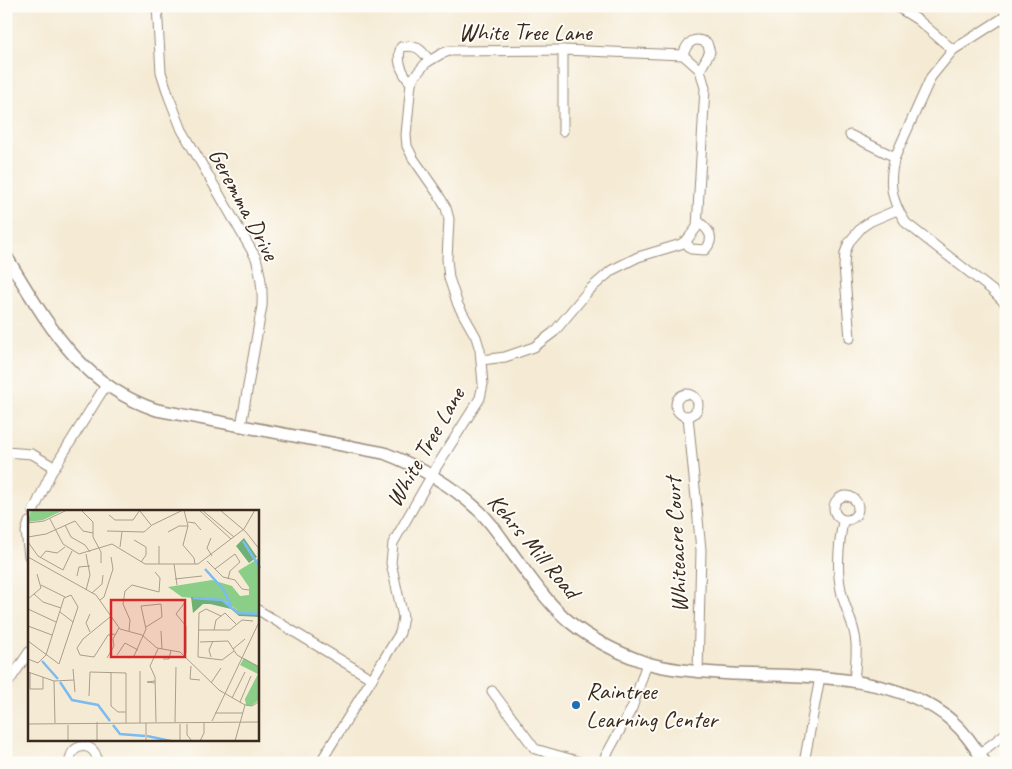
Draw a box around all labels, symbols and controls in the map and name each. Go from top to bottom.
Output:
street label: White Tree Lane [459,17,594,47]
street label: Geremma Drive [202,143,287,267]
street label: White Tree Lane [379,380,472,512]
street label: Whiteacre Court [657,473,695,614]
street label: Kehrs Mill Road [481,487,589,608]
inset map [28,510,259,742]
place label: Raintree Learning Center [586,676,719,734]
marker: Raintree Learning Center [570,699,582,711]

